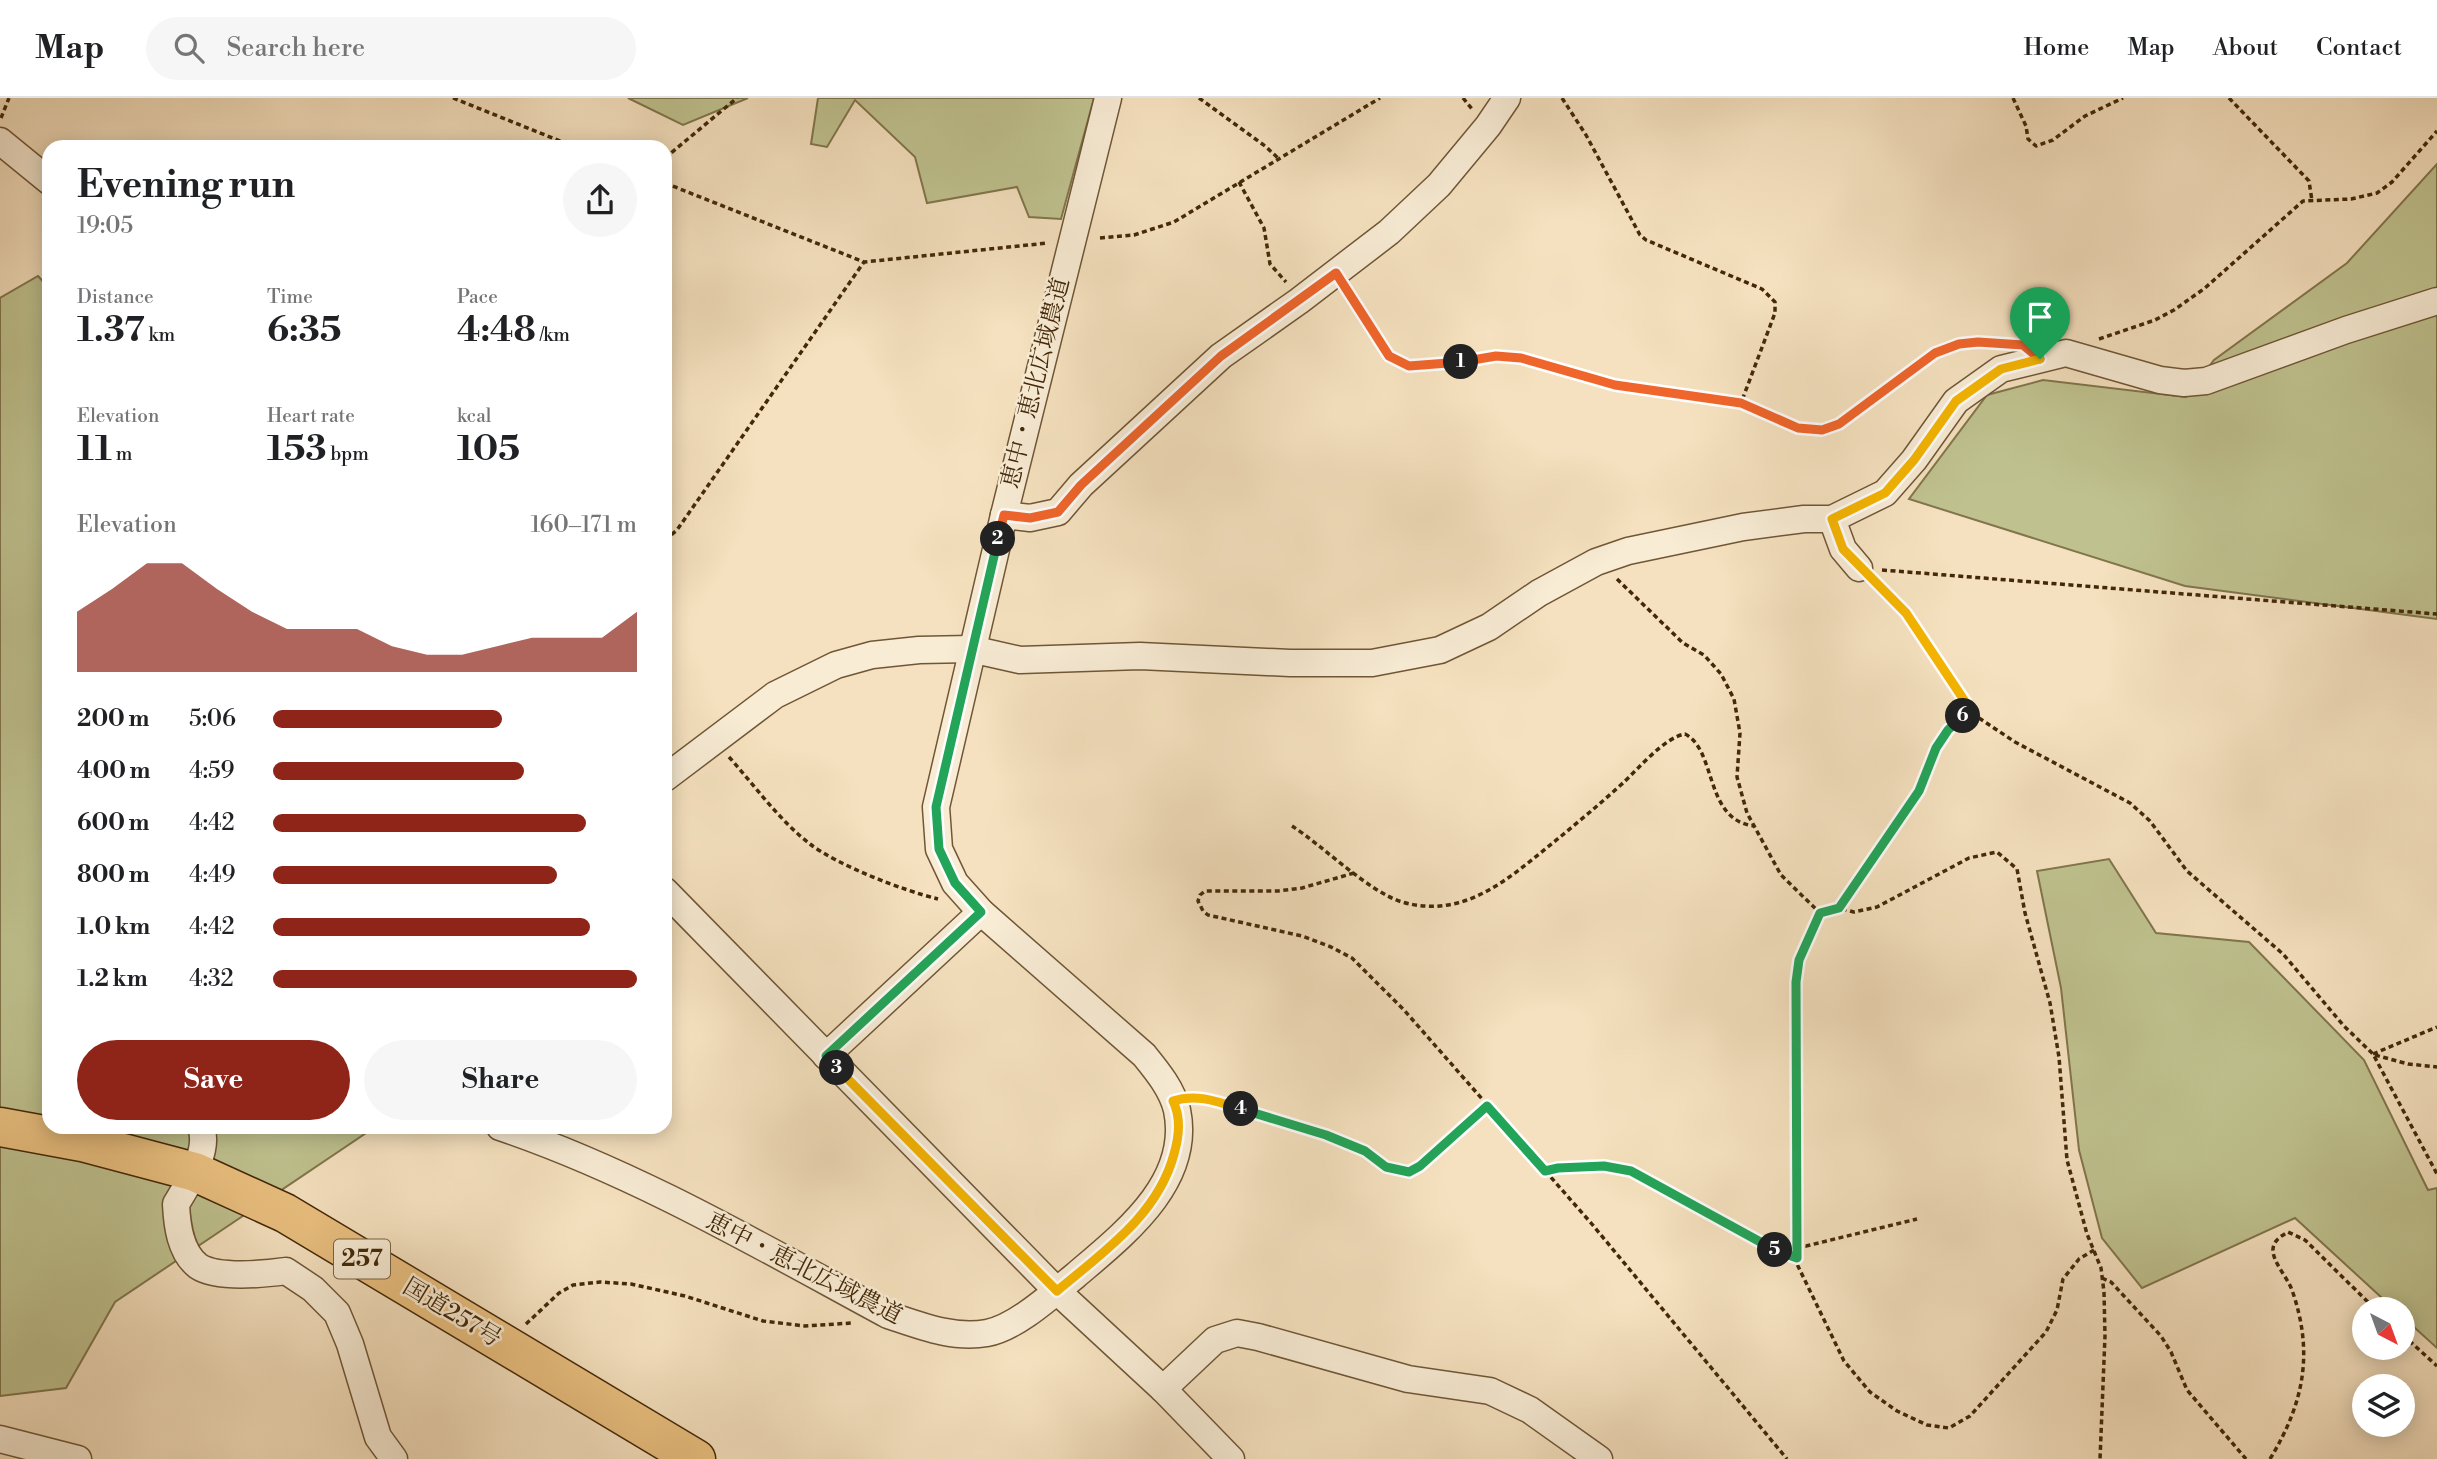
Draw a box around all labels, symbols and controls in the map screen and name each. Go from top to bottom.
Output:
search box [146,17,636,80]
text: Map [35,28,104,69]
icon: search [170,29,208,67]
text: Search here [226,32,365,64]
text: Home [2024,33,2089,63]
text: Map [2127,33,2175,63]
text: About [2213,33,2278,63]
text: Contact [2316,33,2402,63]
text: Evening run [77,162,295,209]
button: share [563,163,637,237]
text: 19:05 [77,212,133,240]
street label: 恵中・恵北広域農道 [995,275,1077,491]
text: Distance [77,285,154,309]
text: Time [267,285,313,309]
text: Pace [457,285,498,309]
pin [2010,287,2070,359]
icon: arrive [2021,298,2059,336]
text: 1.37 [77,309,145,352]
text: 6:35 [267,309,341,352]
text: 4:48 [457,309,536,352]
text: km [145,323,175,347]
text: /km [536,323,570,347]
pin: 1 [1444,344,1478,380]
text: 1 [1456,349,1465,373]
text: Elevation [77,404,159,428]
text: Heart rate [267,404,355,428]
text: kcal [457,404,491,428]
text: 11 [77,428,112,471]
text: 153 [267,428,327,471]
text: 105 [457,428,520,471]
text: m [112,442,132,466]
text: bpm [327,442,369,466]
text: Elevation [77,511,177,539]
text: 160–171 m [530,511,637,539]
pin: 2 [981,522,1016,556]
text: 2 [992,526,1003,550]
pin: 6 [1946,698,1980,734]
text: 6 [1957,703,1968,727]
text: 200 m [77,705,149,733]
text: 5:06 [189,705,236,733]
text: 400 m [77,757,150,785]
text: 4:59 [189,757,235,785]
text: 600 m [77,809,150,837]
text: 4:42 [189,809,235,837]
text: 800 m [77,861,150,889]
text: 4:49 [189,861,236,889]
text: 1.0 km [77,913,150,941]
text: 4:42 [189,913,235,941]
text: 1.2 km [77,965,148,993]
text: 4:32 [189,965,234,993]
button: Save [77,1040,350,1120]
button: Share [364,1040,637,1120]
pin: 3 [820,1051,854,1086]
text: 3 [831,1055,842,1079]
pin: 4 [1224,1091,1258,1126]
text: 4 [1234,1096,1247,1120]
street label: 恵中・恵北広域農道 [701,1207,907,1331]
pin: 5 [1758,1232,1792,1268]
text: 5 [1769,1237,1780,1261]
road number: 257 [334,1240,390,1278]
street label: 国道257号 [397,1272,507,1354]
north arrow [2352,1297,2415,1360]
map controls [2352,1297,2415,1437]
button: layers [2352,1374,2415,1437]

